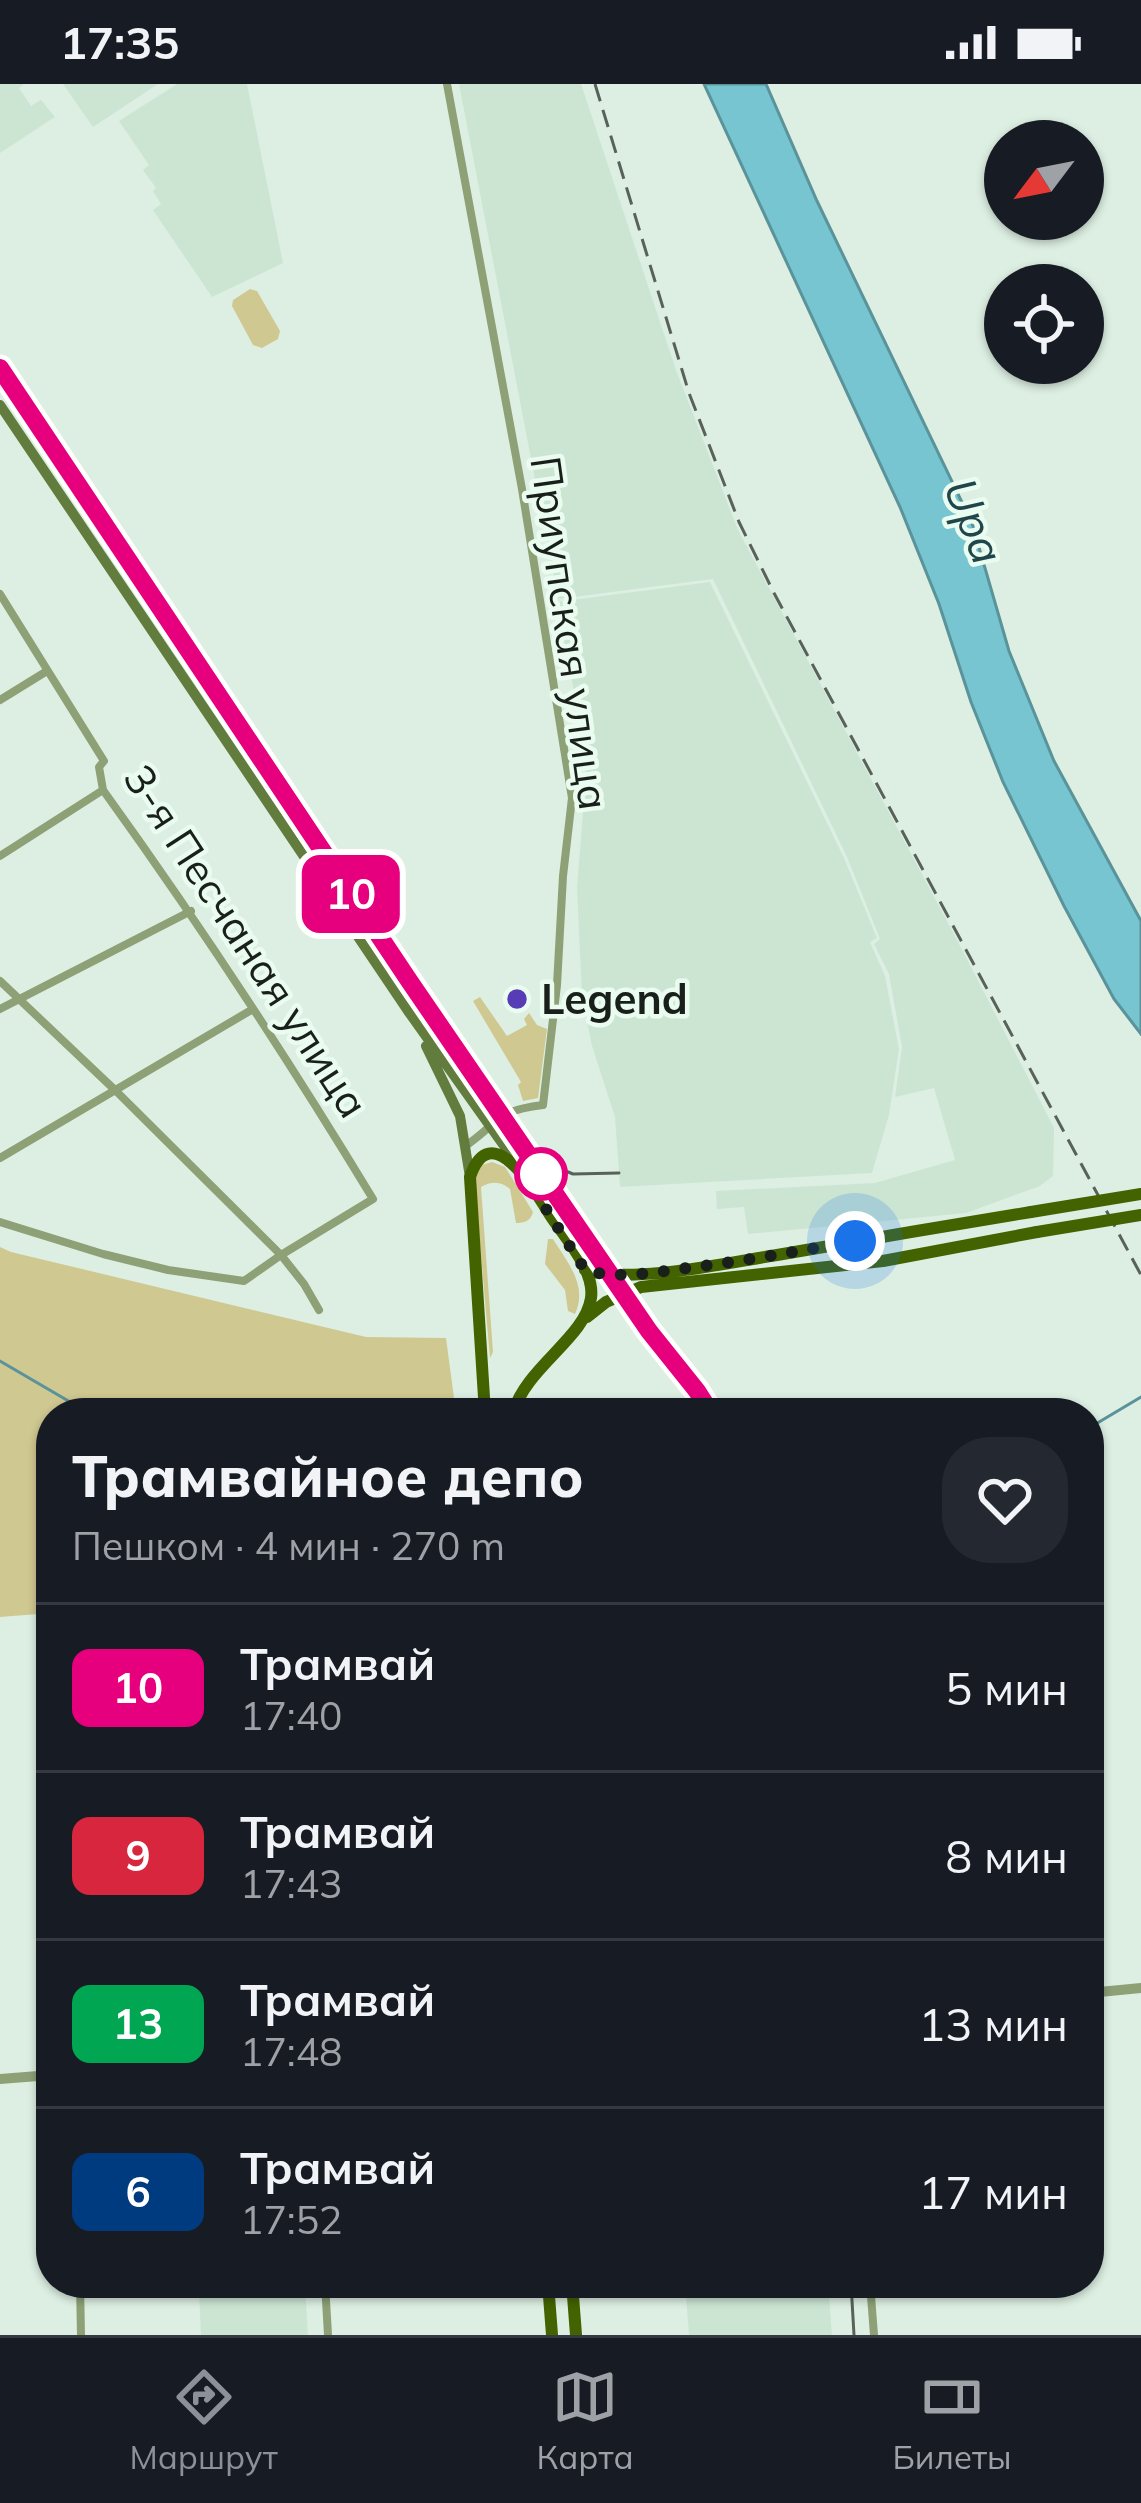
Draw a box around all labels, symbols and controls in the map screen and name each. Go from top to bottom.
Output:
text: 17:35 [60,14,179,70]
north arrow [984,120,1104,240]
map controls [984,120,1104,384]
button: locate [984,264,1104,384]
street label: Приупская улица [519,453,622,813]
water label: Upa [933,470,1017,571]
street label: 3-я Песчаная улица [112,754,380,1127]
line badge: 10 [297,855,405,933]
text: 10 [326,867,376,920]
place label: Legend [541,972,688,1025]
marker: Legend [504,986,530,1012]
unlabelled marker [516,1149,566,1199]
your location [825,1211,885,1271]
button: heart [942,1437,1068,1563]
text: Трамвайное депо [72,1440,584,1511]
text: Пешком · 4 мин · 270 m [72,1521,505,1570]
text: Трамвай [240,1635,435,1691]
text: 5 мин [945,1660,1068,1716]
text: 10 [113,1661,163,1714]
text: 17:40 [240,1691,343,1740]
text: Трамвай [240,1803,435,1859]
text: 8 мин [945,1828,1068,1884]
text: 9 [125,1829,151,1882]
text: 17:43 [240,1859,343,1908]
text: Трамвай [240,1971,435,2027]
text: 13 мин [918,1996,1068,2052]
text: 13 [113,1997,163,2050]
text: 17:48 [240,2027,343,2076]
text: Трамвай [240,2139,435,2195]
text: 17 мин [918,2164,1068,2220]
text: 6 [125,2165,151,2218]
text: 17:52 [240,2195,343,2244]
tab: Маршрут [129,2364,278,2477]
tab: Карта [537,2364,634,2477]
tab: Билеты [892,2364,1012,2477]

